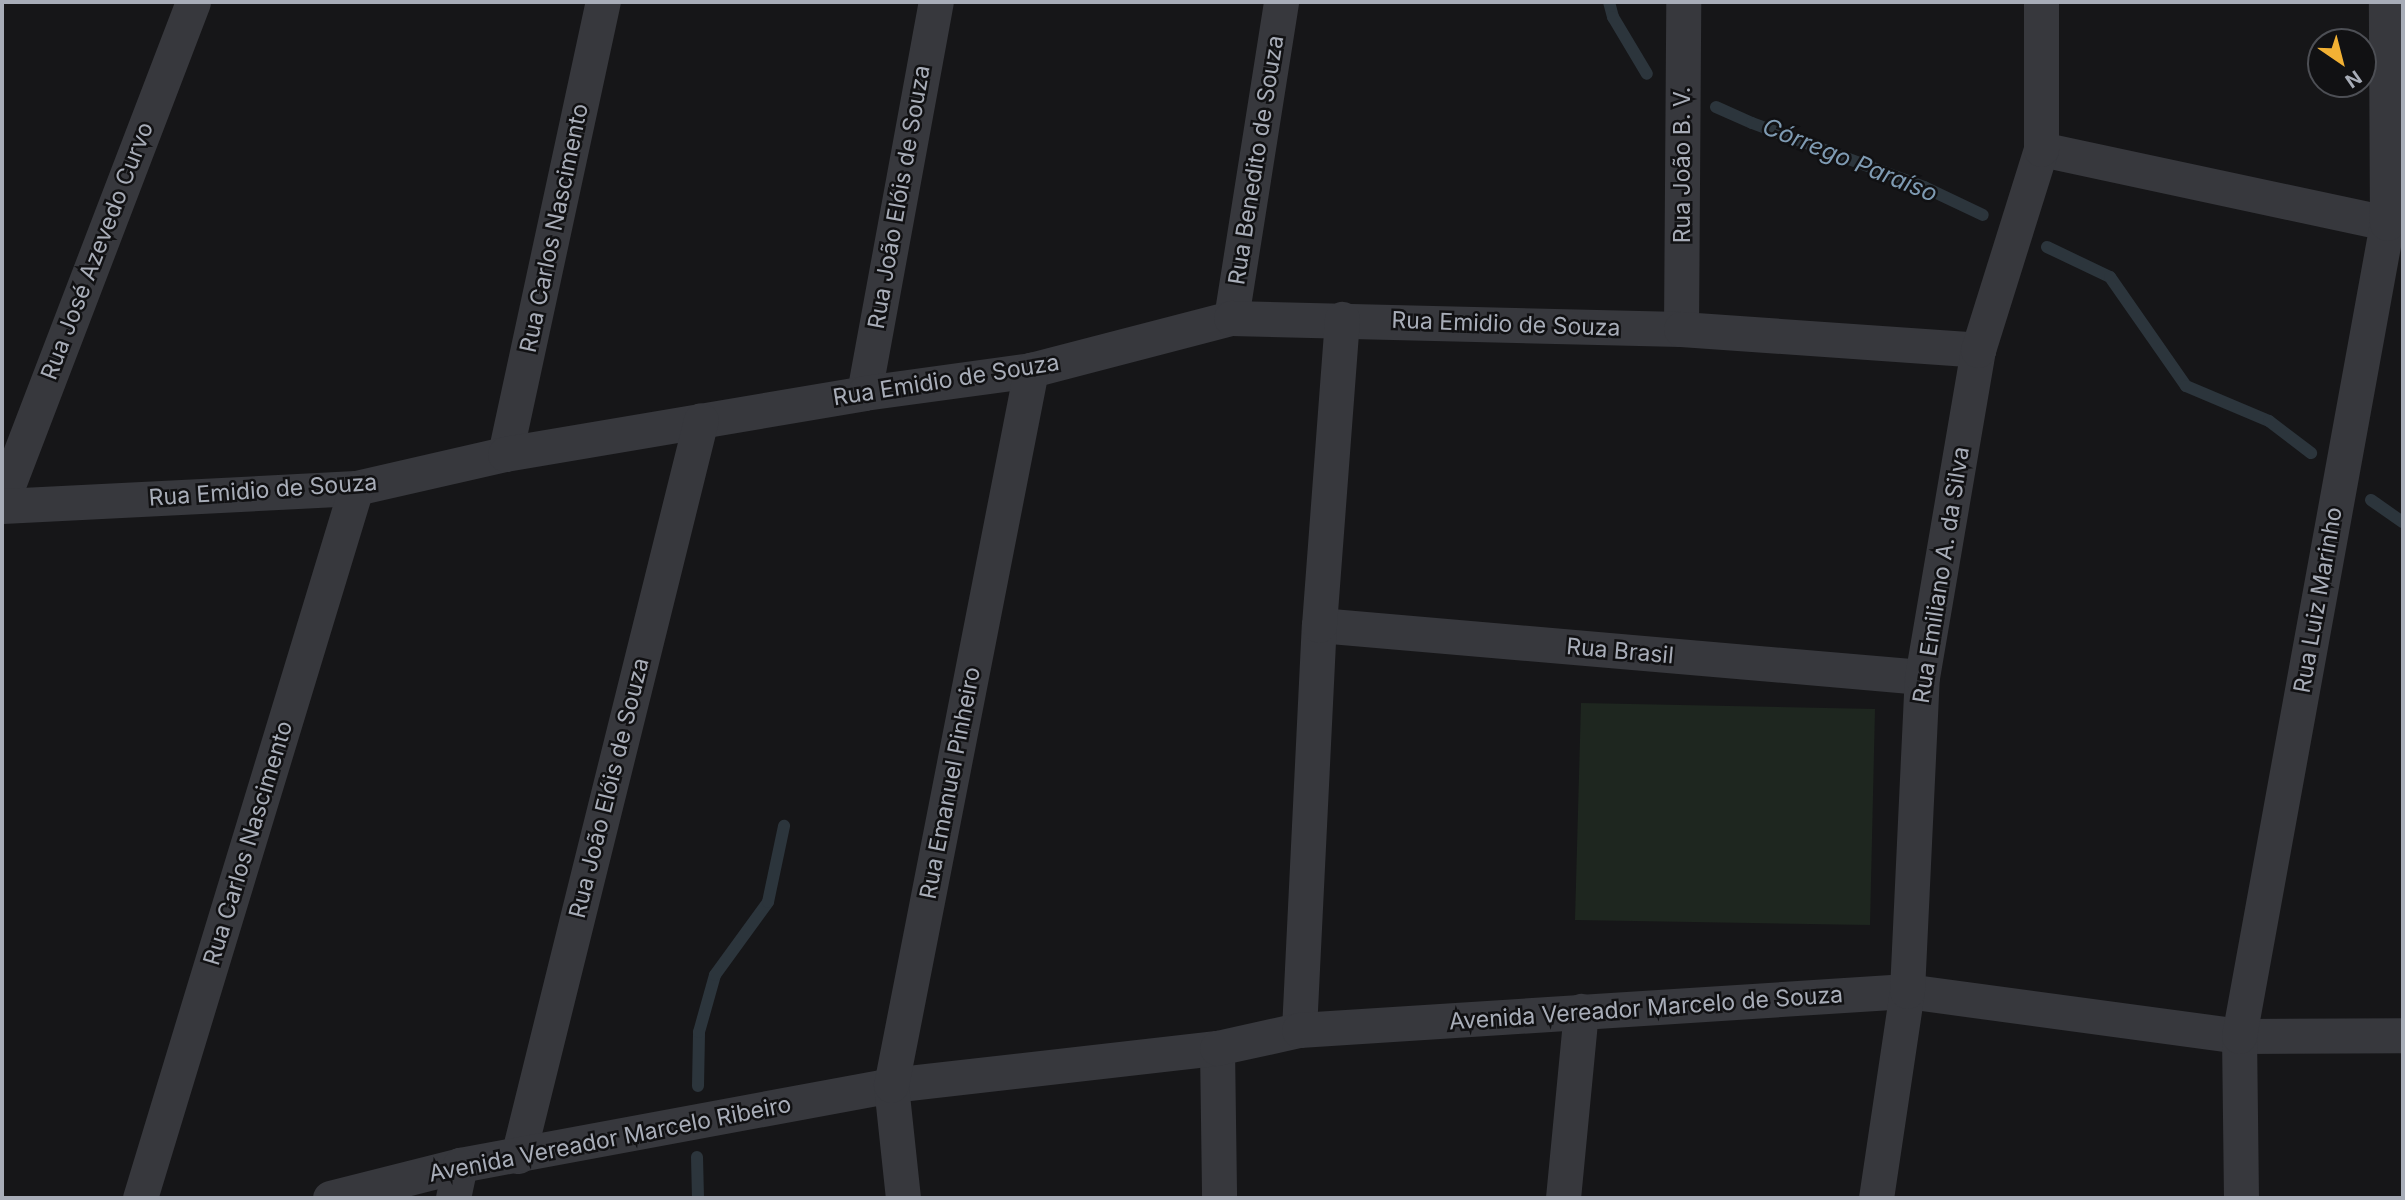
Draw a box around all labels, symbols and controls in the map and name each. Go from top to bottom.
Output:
north arrow [2307,28,2377,98]
street label: Rua Benedito de Souza [1223,33,1289,287]
street label: Rua João Elóis de Souza [862,63,936,331]
text: N [2341,65,2366,93]
street label: Rua João B. V. [1668,87,1696,243]
street label: Rua Carlos Nascimento [514,101,594,355]
water label: Córrego Paraíso [1758,112,1942,208]
street label: Rua José Azevedo Curvo [35,118,159,384]
street label: Rua Emidio de Souza [1391,306,1621,342]
street label: Rua Emidio de Souza [831,348,1061,412]
street label: Rua Emiliano A. da Silva [1907,445,1975,705]
street label: Rua Emidio de Souza [148,468,378,512]
street label: Rua Luiz Marinho [2288,505,2348,695]
street label: Rua Brasil [1565,633,1675,669]
street label: Rua João Elóis de Souza [563,655,655,921]
street label: Rua Emanuel Pinheiro [914,665,986,901]
street label: Rua Carlos Nascimento [198,718,298,968]
street label: Avenida Vereador Marcelo de Souza [1448,980,1844,1036]
street label: Avenida Vereador Marcelo Ribeiro [426,1090,794,1188]

